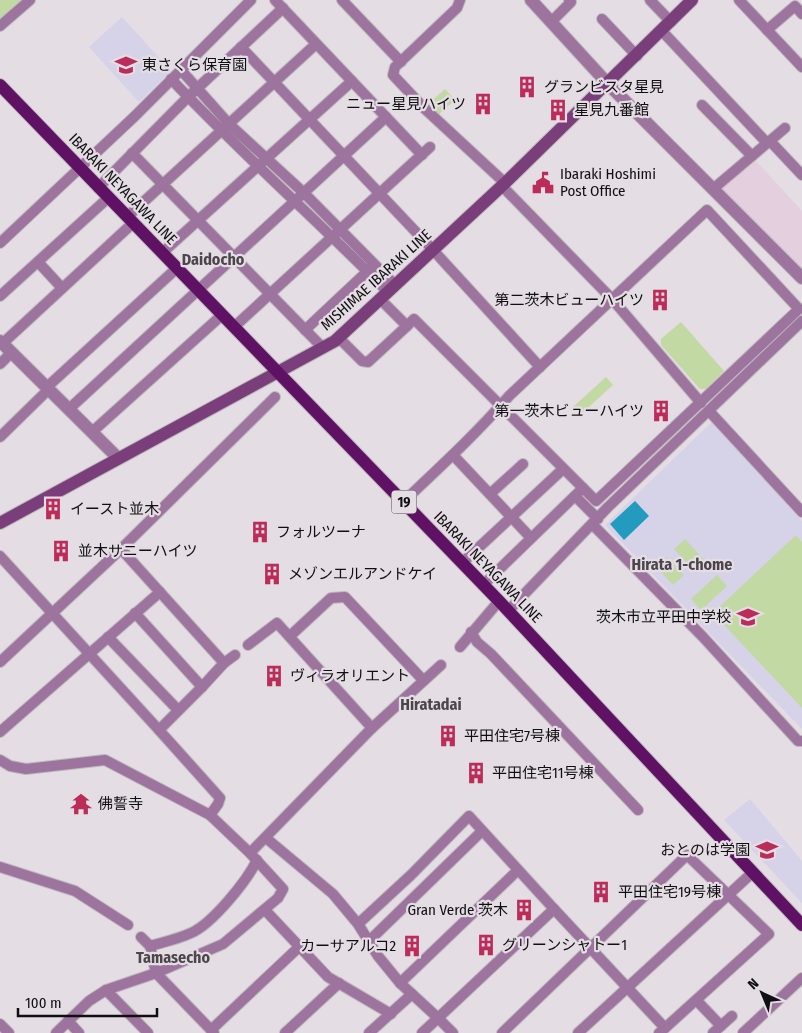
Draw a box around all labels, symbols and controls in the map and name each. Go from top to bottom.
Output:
school or university icon: 東さくら保育園 [113,52,139,78]
place label: 東さくら保育園 [142,56,247,74]
building icon: グランビスタ星見 [514,74,540,100]
place label: グランビスタ星見 [544,78,664,96]
building icon: ニュー星見ハイツ [470,91,496,117]
place label: ニュー星見ハイツ [346,95,466,113]
building icon: 星見九番館 [545,97,571,123]
place label: 星見九番館 [574,101,649,119]
street label: IBARAKI NEYAGAWA LINE [65,130,181,248]
place label: Ibaraki Hoshimi Post Office [560,165,656,200]
public building icon: Ibaraki Hoshimi Post Office [530,170,556,196]
street label: MISHIMAE IBARAKI LINE [317,226,435,334]
district label: Daidocho [182,250,245,269]
building icon: 第二茨木ビューハイツ [647,287,673,313]
place label: 第二茨木ビューハイツ [495,291,644,309]
building icon: 第一茨木ビューハイツ [648,398,674,424]
place label: 第一茨木ビューハイツ [495,402,644,420]
road number: 19 [392,491,416,514]
building icon: イースト並木 [40,496,66,522]
place label: イースト並木 [70,500,159,518]
street label: IBARAKI NEYAGAWA LINE [430,508,546,626]
building icon: フォルツーナ [247,519,273,545]
place label: フォルツーナ [276,523,366,541]
building icon: 並木サニーハイツ [48,538,74,564]
place label: 並木サニーハイツ [78,542,197,560]
district label: Hirata 1-chome [632,555,732,574]
building icon: メゾンエルアンドケイ [259,561,285,587]
place label: メゾンエルアンドケイ [288,565,437,583]
school or university icon: 茨木市立平田中学校 [735,604,761,630]
place label: 茨木市立平田中学校 [596,608,731,626]
building icon: ヴィラオリエント [261,663,287,689]
place label: ヴィラオリエント [290,667,410,685]
district label: Hiratadai [400,695,462,714]
building icon: 平田住宅7号棟 [435,723,461,749]
place label: 平田住宅7号棟 [464,727,560,745]
building icon: 平田住宅11号棟 [463,760,489,786]
place label: 平田住宅11号棟 [492,764,594,782]
temple icon: 佛誓寺 [68,791,94,817]
place label: 佛誓寺 [98,795,143,813]
school or university icon: おとのは学園 [754,837,780,863]
place label: おとのは学園 [660,841,750,859]
building icon: 平田住宅19号棟 [588,879,614,905]
place label: 平田住宅19号棟 [618,883,721,901]
building icon: Gran Verde 茨木 [511,897,537,923]
place label: Gran Verde 茨木 [407,901,508,919]
building icon: グリーンシャトー1 [473,932,499,958]
building icon: カーサアルコ2 [399,933,425,959]
place label: グリーンシャトー1 [502,936,627,954]
place label: カーサアルコ2 [300,937,396,955]
district label: Tamasecho [136,948,210,967]
north arrow [737,968,787,1018]
text: N [744,975,762,993]
scale bar [18,986,156,1018]
text: 100 m [25,994,62,1012]

